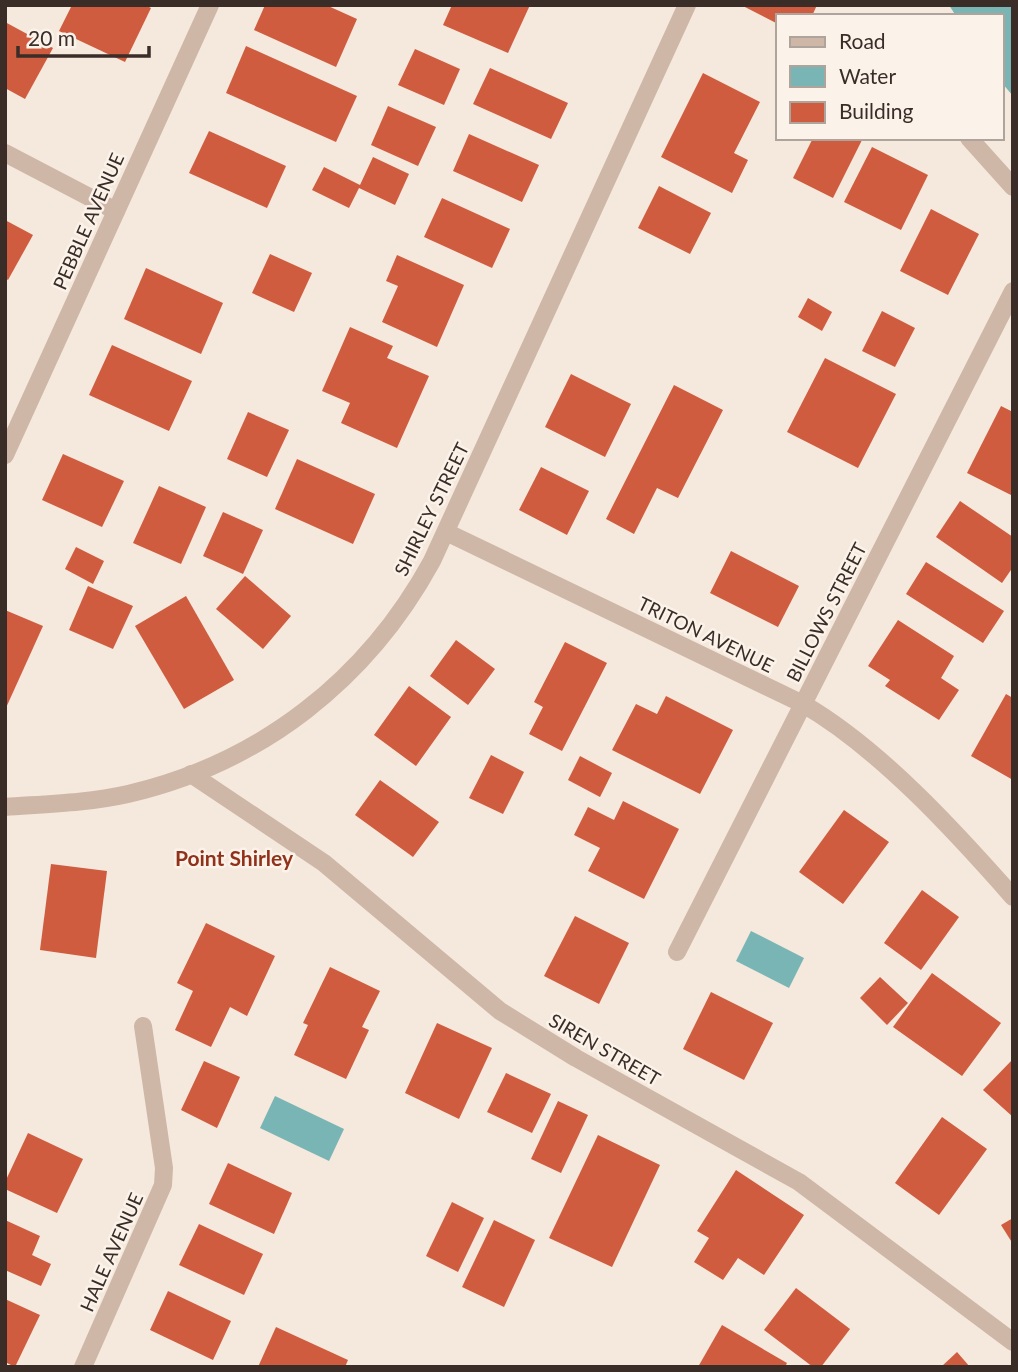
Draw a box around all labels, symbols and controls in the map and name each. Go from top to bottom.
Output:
scale bar [18,14,149,58]
legend [776,14,1004,140]
text: 20 m [28,25,75,50]
text: Road [839,28,886,53]
text: Water [839,63,896,88]
text: Building [839,98,914,123]
street label: PEBBLE AVENUE [48,149,128,293]
street label: SHIRLEY STREET [389,439,473,579]
street label: BILLOWS STREET [781,539,871,685]
street label: TRITON AVENUE [634,591,778,677]
district label: Point Shirley [175,845,294,870]
street label: SIREN STREET [545,1008,665,1090]
street label: HALE AVENUE [75,1189,147,1315]

